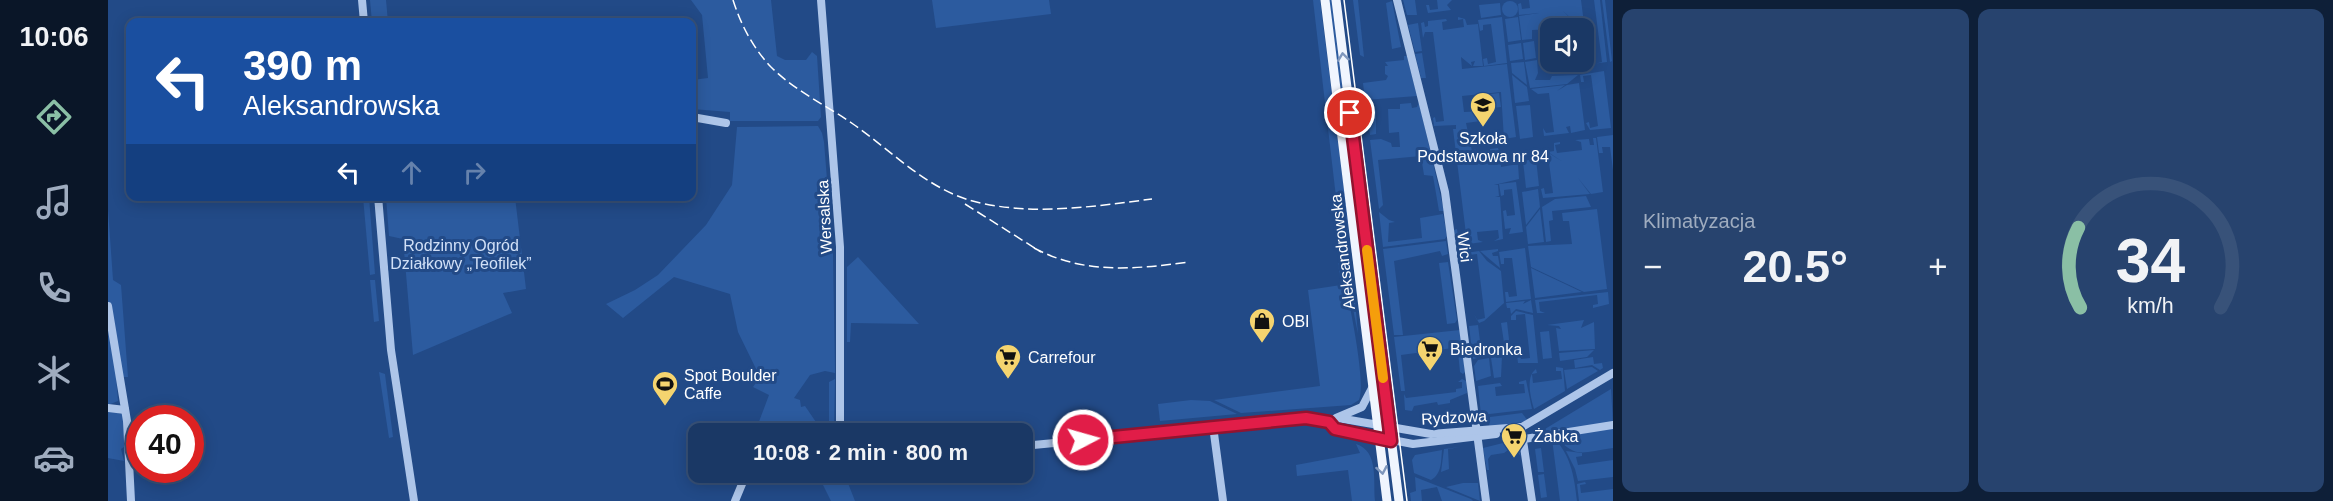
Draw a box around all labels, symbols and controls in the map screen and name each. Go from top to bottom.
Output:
map controls [1540,18,1594,72]
button: sound [1540,18,1594,72]
text: 10:06 [19,22,89,52]
icon: left [144,42,222,120]
text: 390 m [243,42,362,89]
one-way arrow [1338,52,1350,62]
pin [1324,87,1375,138]
school or university icon: Szkoła Podstawowa nr 84 [1468,90,1498,128]
text: Aleksandrowska [243,91,440,121]
icon: directions [33,96,75,138]
icon: arrive [1333,96,1366,129]
place label: Szkoła Podstawowa nr 84 [1417,130,1549,165]
icon: left [332,156,365,189]
icon: ahead [395,156,428,189]
icon: right [458,156,491,189]
street label: Wersalska [814,179,835,255]
icon: music [33,181,75,223]
street label: Aleksandrowska [1327,193,1358,311]
text: Klimatyzacja [1643,210,1755,232]
text: 34 [2116,226,2186,295]
street label: Wici [1454,231,1475,263]
park label: Rodzinny Ogród Działkowy „Teofilek” [390,237,532,272]
text: 20.5° [1742,241,1848,292]
text: − [1643,248,1662,285]
text: + [1928,248,1948,285]
icon: phone [33,267,75,309]
text: km/h [2128,294,2174,318]
shop icon: OBI [1247,306,1277,344]
place label: OBI [1282,313,1310,330]
supermarket icon: Biedronka [1415,334,1445,372]
place label: Biedronka [1450,341,1522,358]
supermarket icon: Carrefour [993,342,1023,380]
place label: Carrefour [1028,349,1096,366]
icon: climate [33,352,75,394]
place label: Spot Boulder Caffe [684,367,777,402]
sports icon: Spot Boulder Caffe [650,369,680,407]
speed limit sign: 40 [126,405,204,483]
street label: Rydzowa [1421,407,1487,428]
position arrow [1051,408,1115,472]
supermarket icon: Żabka [1499,421,1529,459]
place label: Żabka [1534,427,1579,445]
icon: car [33,437,75,479]
text: 10:08 · 2 min · 800 m [753,440,968,465]
one-way arrow [1376,465,1388,475]

